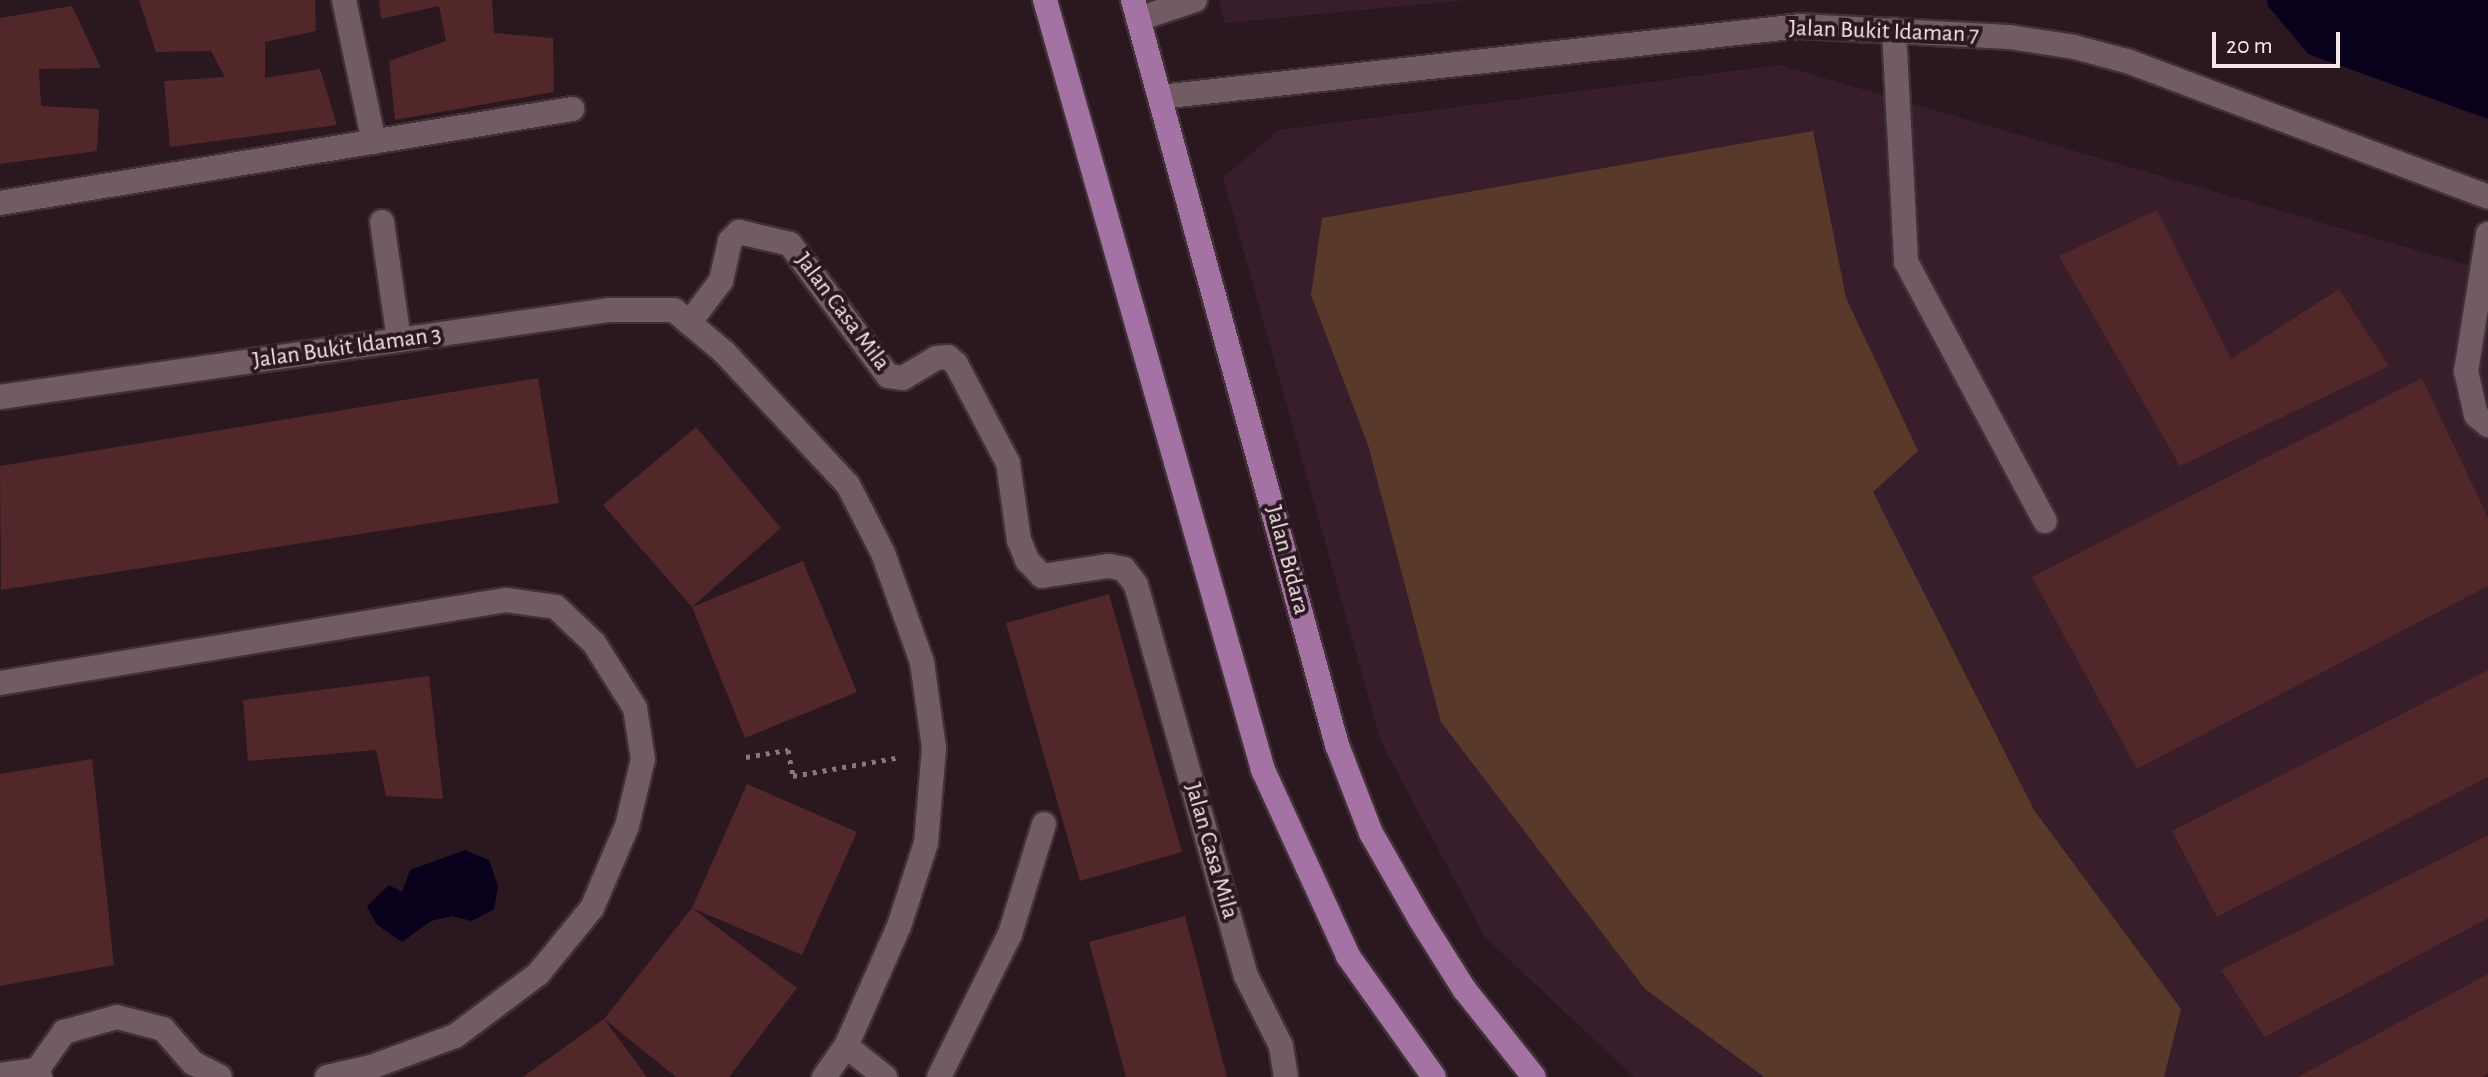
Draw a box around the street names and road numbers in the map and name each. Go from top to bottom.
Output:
street label: Jalan Bukit Idaman 7 [1788,14,1980,50]
street label: Jalan Casa Mila [788,247,896,377]
street label: Jalan Bukit Idaman 3 [251,321,443,375]
street label: Jalan Bidara [1259,502,1315,618]
street label: Jalan Casa Mila [1178,780,1244,922]

